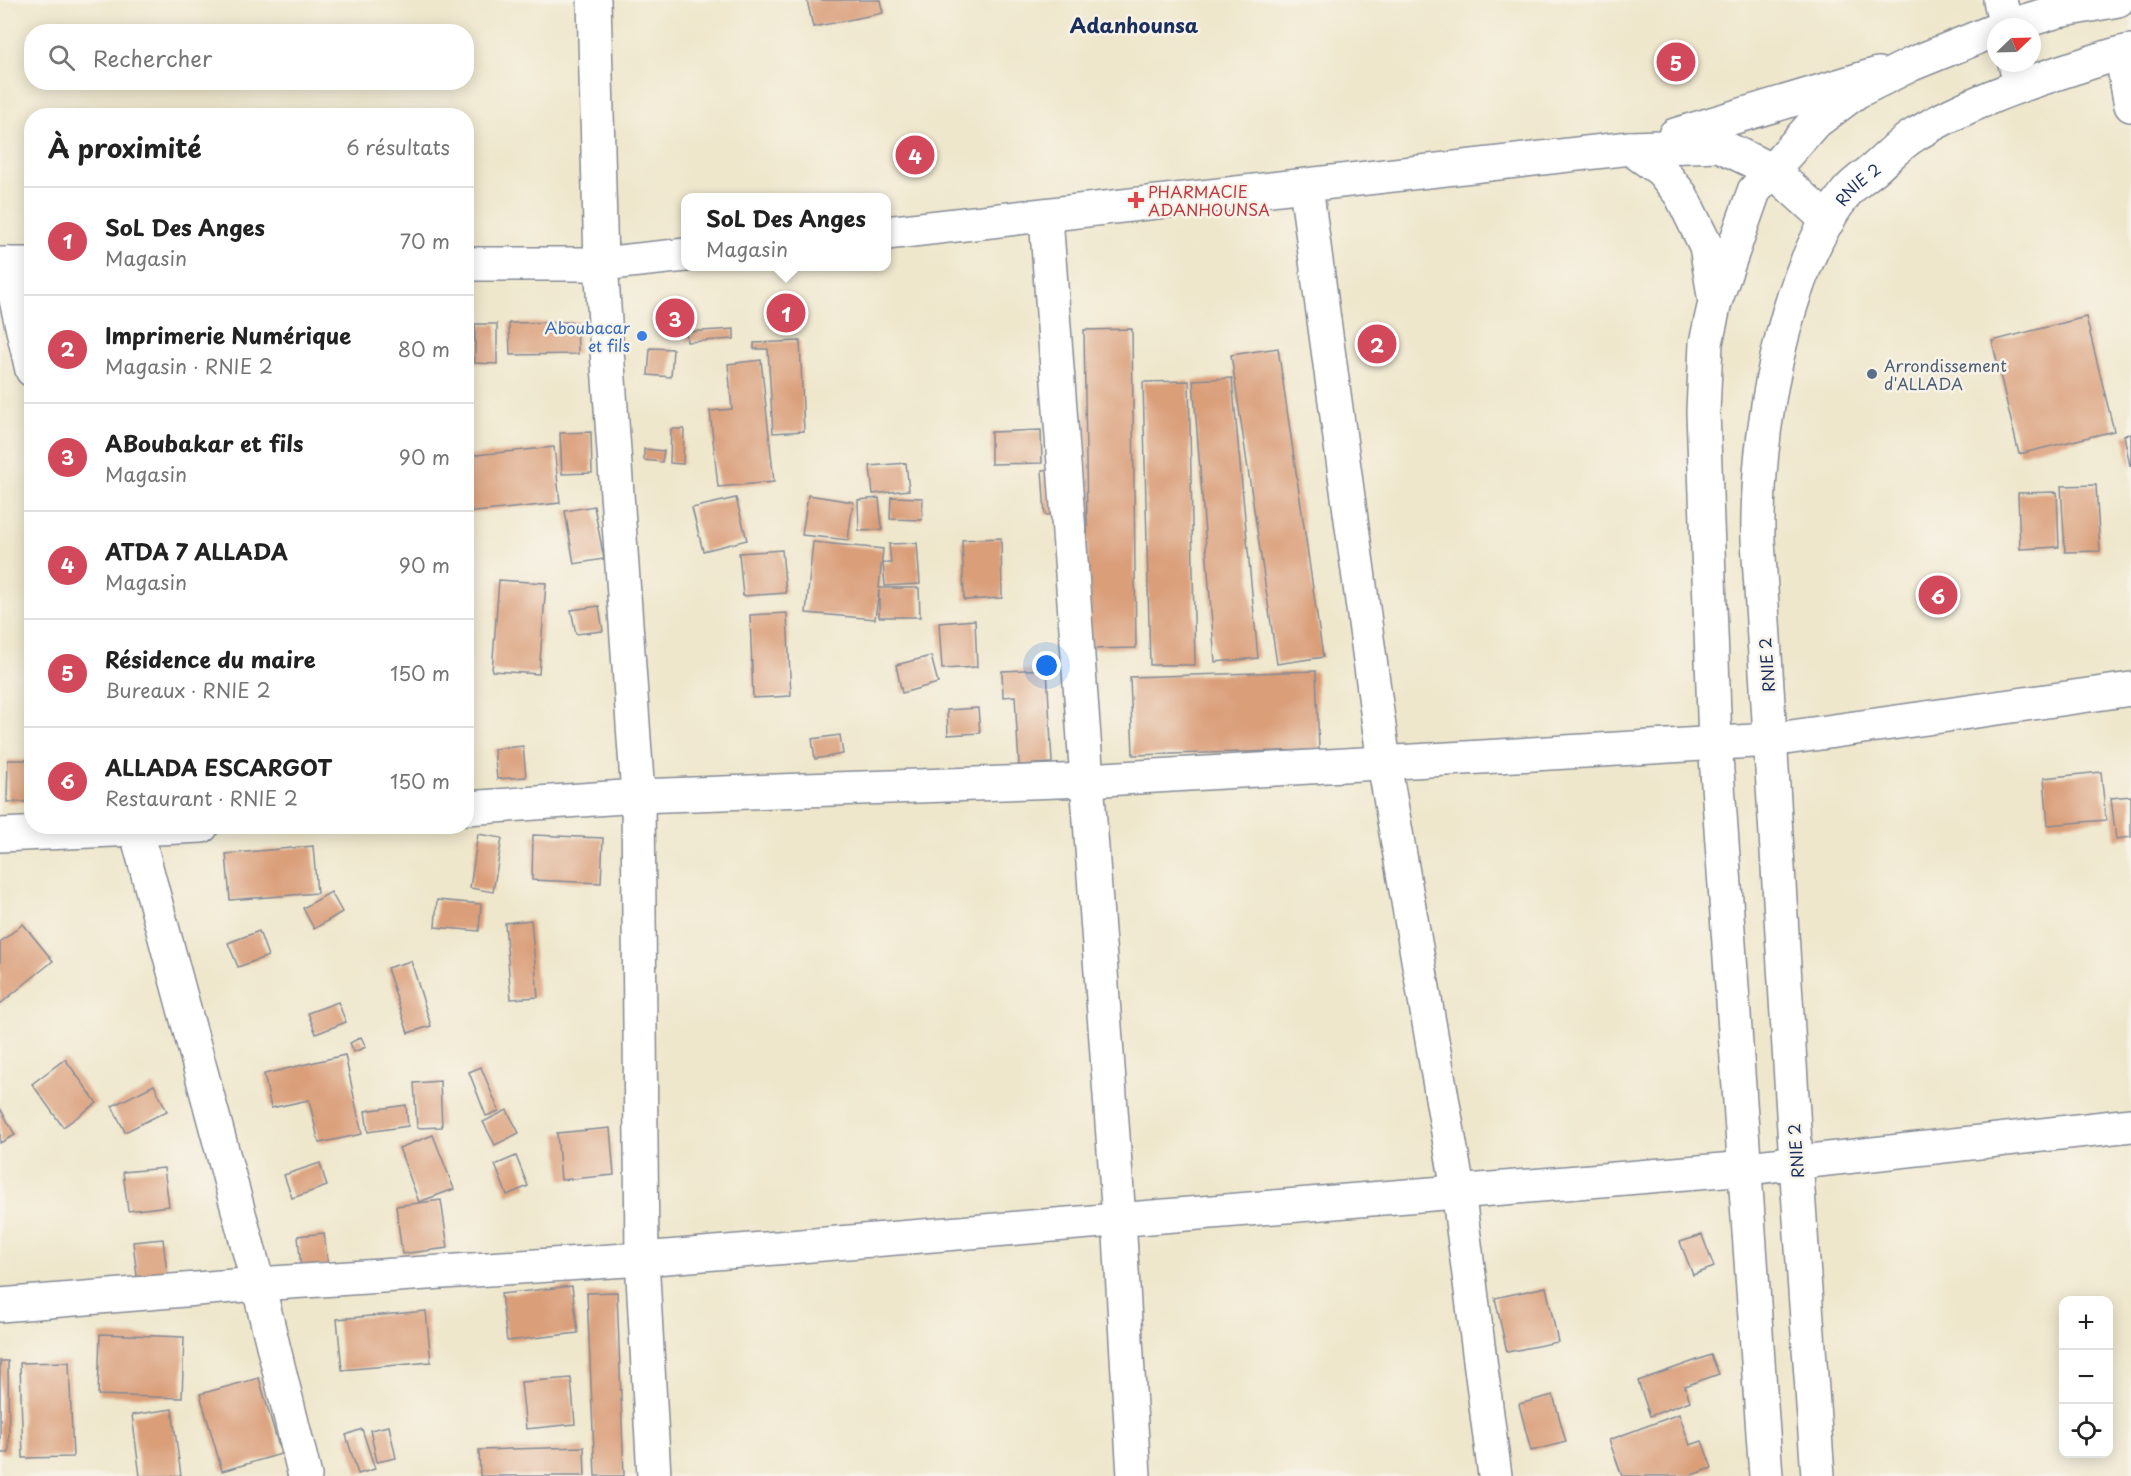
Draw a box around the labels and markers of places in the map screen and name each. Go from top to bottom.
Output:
pin: 5 [1656,40,1696,84]
pin: 4 [896,132,934,178]
place label: PHARMACIE ADANHOUNSA [1148,179,1270,221]
marker: PHARMACIE ADANHOUNSA [1129,193,1143,207]
pin: 1 [766,290,806,336]
pin: 3 [656,296,694,340]
place label: Aboubacar et fils [545,315,631,357]
pin: 2 [1358,322,1396,366]
marker: Aboubacar et fils [635,329,649,343]
place label: Arrondissement d'ALLADA [1884,353,2007,395]
marker: Arrondissement d'ALLADA [1865,367,1879,381]
pin: 6 [1918,572,1958,618]

